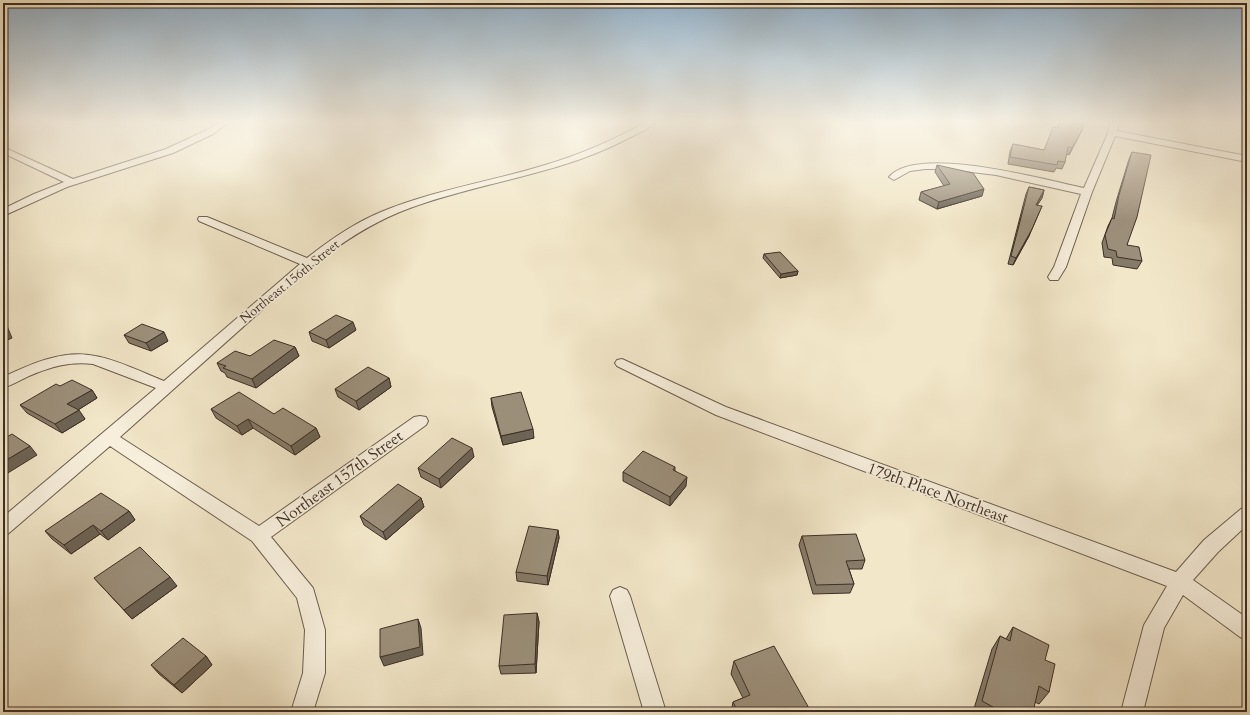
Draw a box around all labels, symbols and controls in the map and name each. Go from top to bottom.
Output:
street label: Northeast 156th Street [236,236,343,328]
street label: Northeast 157th Street [272,425,408,532]
street label: 179th Place Northeast [864,457,1011,529]

